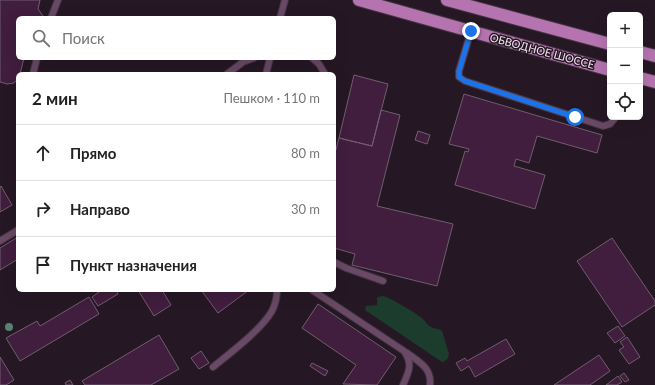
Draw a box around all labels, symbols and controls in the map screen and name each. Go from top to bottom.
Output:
map controls [607,12,643,120]
button: + [607,12,643,48]
search box [16,16,336,60]
route end [462,22,480,40]
icon: search [30,27,52,49]
text: Поиск [62,29,105,47]
street label: ОБВОДНОЕ ШОССЕ [488,30,596,71]
button: − [607,48,643,84]
button: locate [607,84,643,120]
text: 2 мин [32,88,78,109]
text: Пешком · 110 m [223,90,320,106]
route start [566,108,584,126]
icon: ahead [32,142,54,164]
text: Прямо [70,144,116,162]
text: 80 m [291,145,320,161]
icon: right [32,198,54,220]
text: Направо [70,200,130,218]
text: 30 m [291,201,320,217]
icon: arrive [32,254,54,276]
text: Пункт назначения [70,256,197,274]

